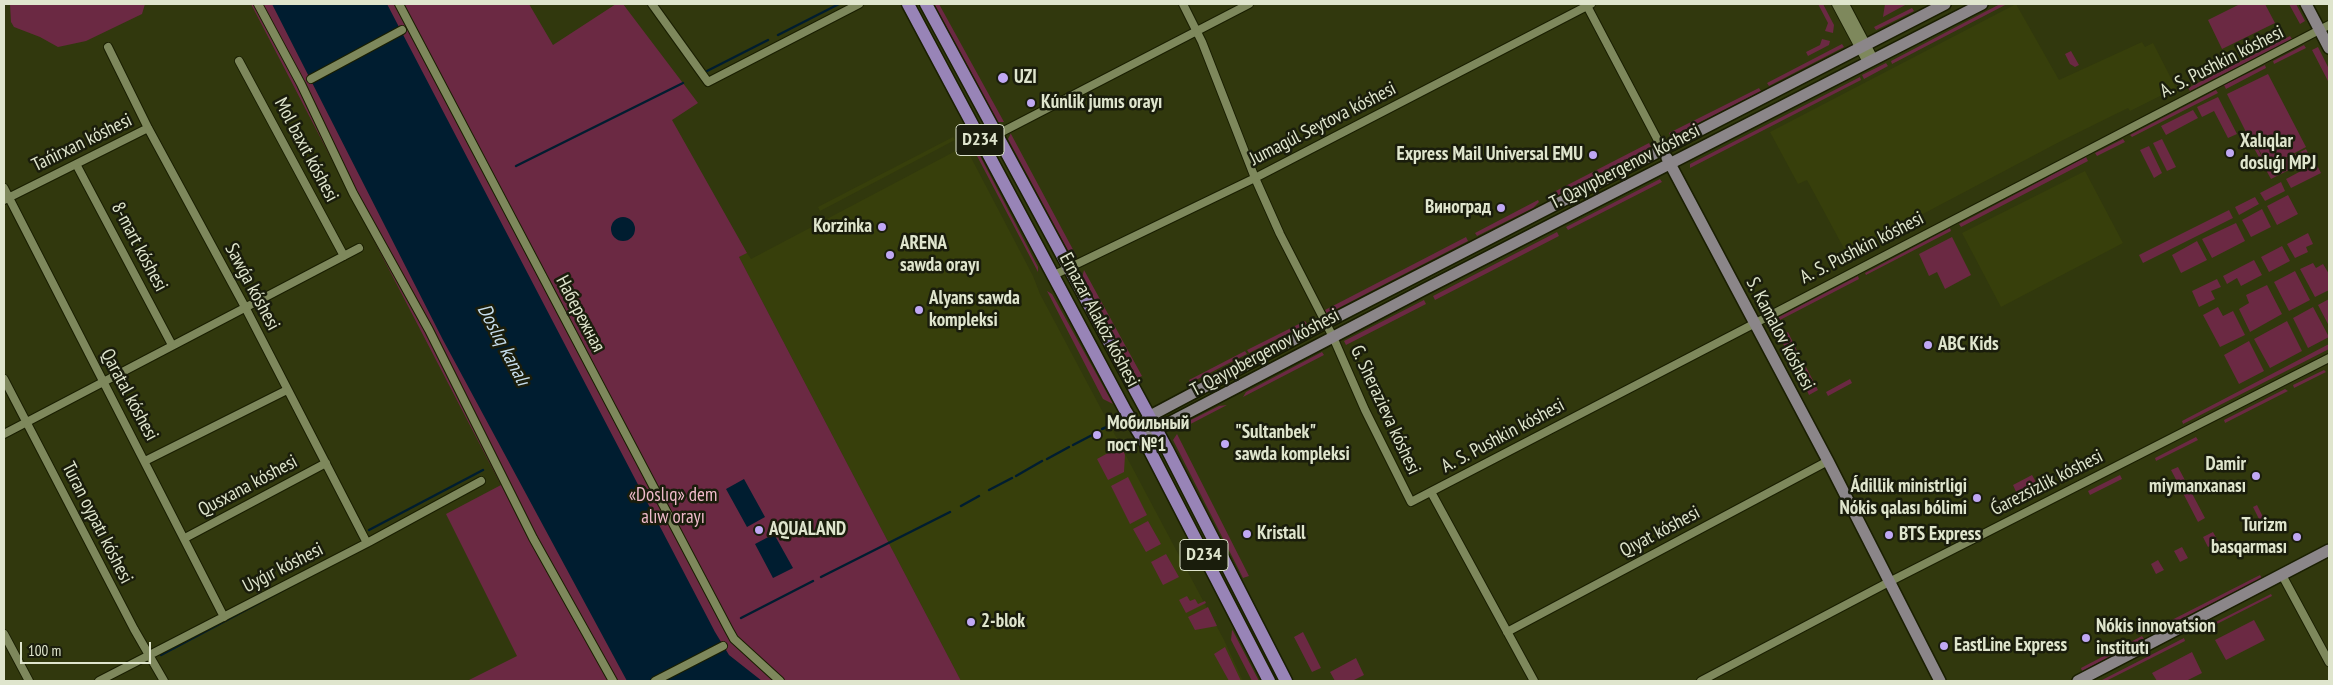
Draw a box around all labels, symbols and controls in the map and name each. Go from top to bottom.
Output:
street label: A. S. Pushkin kóshesi [2156,21,2288,103]
place label: UZI [1014,67,1037,89]
marker: UZI [996,71,1010,85]
street label: Jumagúl Seytova kóshesi [1246,77,1400,171]
place label: Kúnlik jumıs orayı [1041,92,1162,114]
street label: Mol baxıt kóshesi [269,94,343,206]
marker: Kúnlik jumıs orayı [1025,97,1037,109]
street label: Tańirxan kóshesi [28,109,136,177]
street label: T. Qayıpbergenov kóshesi [1546,119,1704,215]
road number: D234 [956,124,1004,156]
place label: Xalıqlar doslıǵı MPJ [2240,131,2316,175]
place label: Express Mail Universal EMU [1397,144,1583,166]
marker: Xalıqlar doslıǵı MPJ [2224,147,2236,159]
marker: Express Mail Universal EMU [1587,149,1599,161]
place label: Виноград [1425,197,1491,219]
street label: 8-mart kóshesi [106,199,172,295]
marker: Виноград [1495,202,1507,214]
street label: A. S. Pushkin kóshesi [1796,207,1928,289]
place label: Korzinka [813,216,872,238]
marker: Korzinka [876,221,888,233]
place label: ARENA sawda orayı [900,233,980,277]
street label: Sawǵa kóshesi [220,240,284,334]
marker: ARENA sawda orayı [884,249,896,261]
street label: Ernazar Alakóz kóshesi [1054,249,1144,391]
street label: Набережная [550,272,610,356]
street label: S. Kamalov kóshesi [1741,274,1819,394]
place label: Alyans sawda kompleksi [929,288,1020,332]
water label: Doslıq kanalı [471,300,535,390]
marker: Alyans sawda kompleksi [913,304,925,316]
street label: T. Qayıpbergenov kóshesi [1187,304,1343,402]
place label: ABC Kids [1938,334,1999,356]
marker: ABC Kids [1922,339,1934,351]
street label: G. Sherazieva kóshesi [1345,342,1425,478]
street label: Qaratal kóshesi [95,345,163,445]
street label: A. S. Pushkin kóshesi [1438,394,1568,478]
place label: Мобильный пост №1 [1107,413,1189,457]
place label: "Sultanbek" sawda kompleksi [1235,422,1350,466]
marker: Мобильный пост №1 [1091,429,1103,441]
marker: "Sultanbek" sawda kompleksi [1219,438,1231,450]
street label: Ǵarezsizlik kóshesi [1987,445,2107,521]
street label: Qusxana kóshesi [195,450,301,522]
place label: Damir miymanxanası [2149,454,2246,498]
street label: Turan oypatı kóshesi [57,458,137,588]
marker: Damir miymanxanası [2250,470,2262,482]
place label: Ádillik ministrligi Nókis qalası bólimi [1839,476,1967,520]
park label: «Doslıq» dem alıw orayı [629,485,717,529]
marker: Ádillik ministrligi Nókis qalası bólimi [1971,492,1983,504]
street label: Qıyat kóshesi [1616,501,1704,563]
place label: Turizm basqarması [2211,515,2287,559]
place label: AQUALAND [769,519,846,541]
place label: Kristall [1257,523,1306,545]
marker: AQUALAND [753,524,765,536]
place label: BTS Express [1899,524,1981,546]
marker: Kristall [1241,528,1253,540]
marker: BTS Express [1883,529,1895,541]
marker: Turizm basqarması [2291,531,2303,543]
street label: Uyǵır kóshesi [239,538,327,598]
road number: D234 [1180,540,1228,570]
place label: 2-blok [981,611,1025,633]
marker: 2-blok [965,616,977,628]
place label: Nókis innovatsion institutı [2096,616,2216,660]
scale bar [22,632,154,664]
marker: Nókis innovatsion institutı [2080,632,2092,644]
place label: EastLine Express [1954,635,2067,657]
marker: EastLine Express [1938,640,1950,652]
text: 100 m [28,641,61,660]

